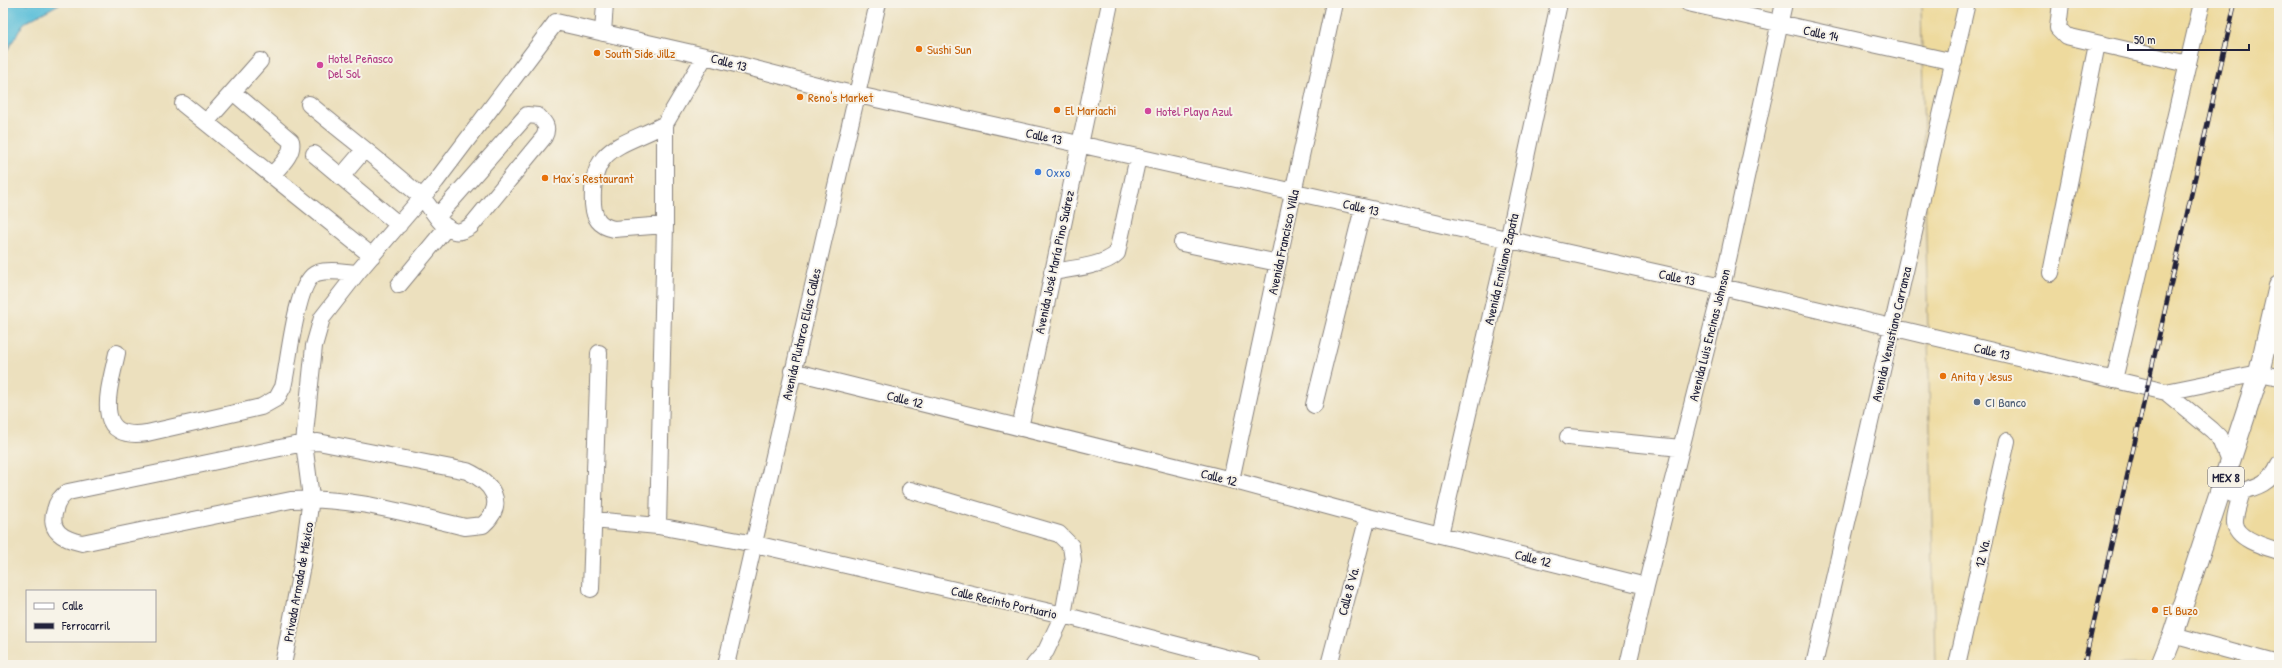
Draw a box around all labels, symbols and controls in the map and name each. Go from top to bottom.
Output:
street label: Calle 14 [1802,20,1840,46]
scale bar [2128,26,2249,52]
text: 50 m [2134,31,2155,48]
place label: Sushi Sun [927,40,972,58]
place label: South Side Jillz [605,44,676,62]
marker: Sushi Sun [914,44,924,54]
marker: South Side Jillz [592,48,602,58]
place label: Hotel Peñasco Del Sol [328,49,393,82]
street label: Calle 13 [709,49,749,75]
marker: Hotel Peñasco Del Sol [315,60,325,70]
place label: Reno's Market [808,88,874,106]
marker: Reno's Market [795,92,805,102]
place label: El Mariachi [1065,101,1116,119]
place label: Hotel Playa Azul [1156,102,1233,120]
marker: El Mariachi [1052,105,1062,115]
marker: Hotel Playa Azul [1143,106,1153,116]
street label: Calle 13 [1024,123,1064,149]
place label: Oxxo [1046,163,1070,181]
marker: Oxxo [1033,167,1043,177]
place label: Max’s Restaurant [553,169,634,187]
marker: Max’s Restaurant [540,173,550,183]
street label: Avenida José María Pino Suárez [1030,188,1078,335]
street label: Avenida Francisco Villa [1263,188,1303,296]
street label: Calle 13 [1341,194,1381,220]
street label: Avenida Emiliano Zapata [1479,212,1523,326]
street label: Calle 13 [1657,264,1697,290]
street label: Avenida Venustiano Carranza [1867,265,1915,403]
street label: Avenida Plutarco Elías Calles [777,266,825,402]
street label: Avenida Luis Encinas Johnson [1684,267,1734,403]
street label: Calle 13 [1972,338,2012,364]
place label: Anita y Jesus [1951,367,2012,385]
marker: Anita y Jesus [1938,371,1948,381]
street label: Calle 12 [885,386,925,412]
place label: CI Banco [1985,393,2026,411]
marker: CI Banco [1972,397,1982,407]
street label: Calle 12 [1199,464,1239,490]
road number: MEX 8 [2208,467,2244,487]
street label: Privada Armada de México [279,521,317,643]
street label: 12 Va. [1970,537,1994,569]
street label: Calle 12 [1513,545,1553,571]
street label: Calle 8 Va. [1333,564,1363,617]
street label: Calle Recinto Portuario [949,581,1059,623]
legend [26,590,156,642]
text: Calle [62,597,83,614]
place label: El Buzo [2163,601,2198,619]
marker: El Buzo [2150,605,2160,615]
text: Ferrocarril [61,617,111,634]

